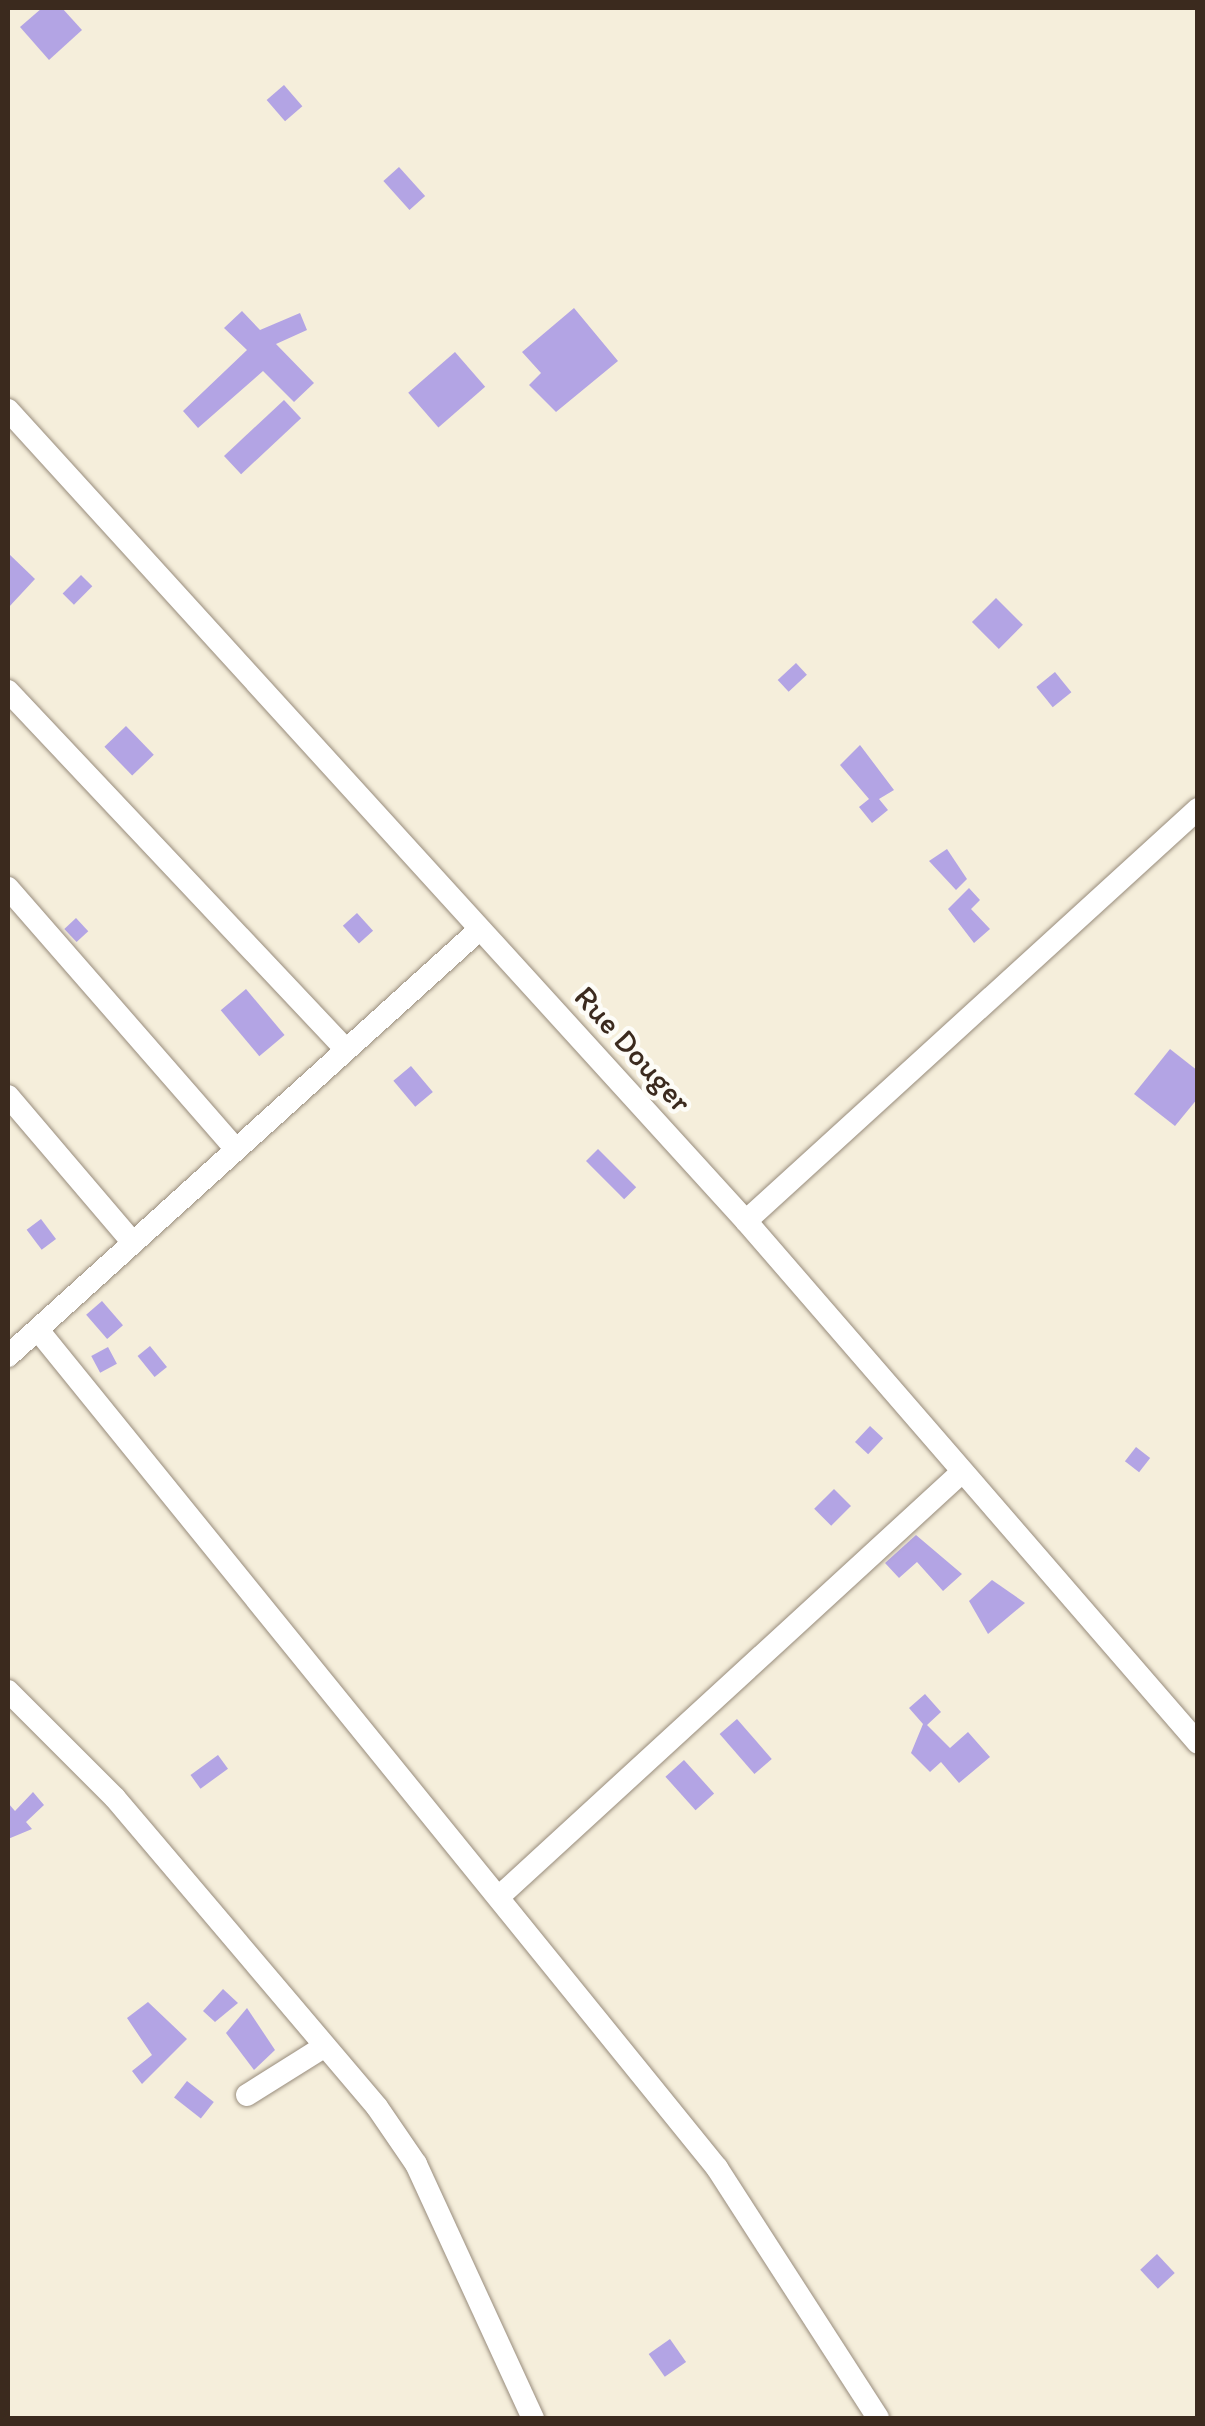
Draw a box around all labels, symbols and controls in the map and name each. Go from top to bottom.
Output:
street label: Rue Douger [566,977,700,1121]

